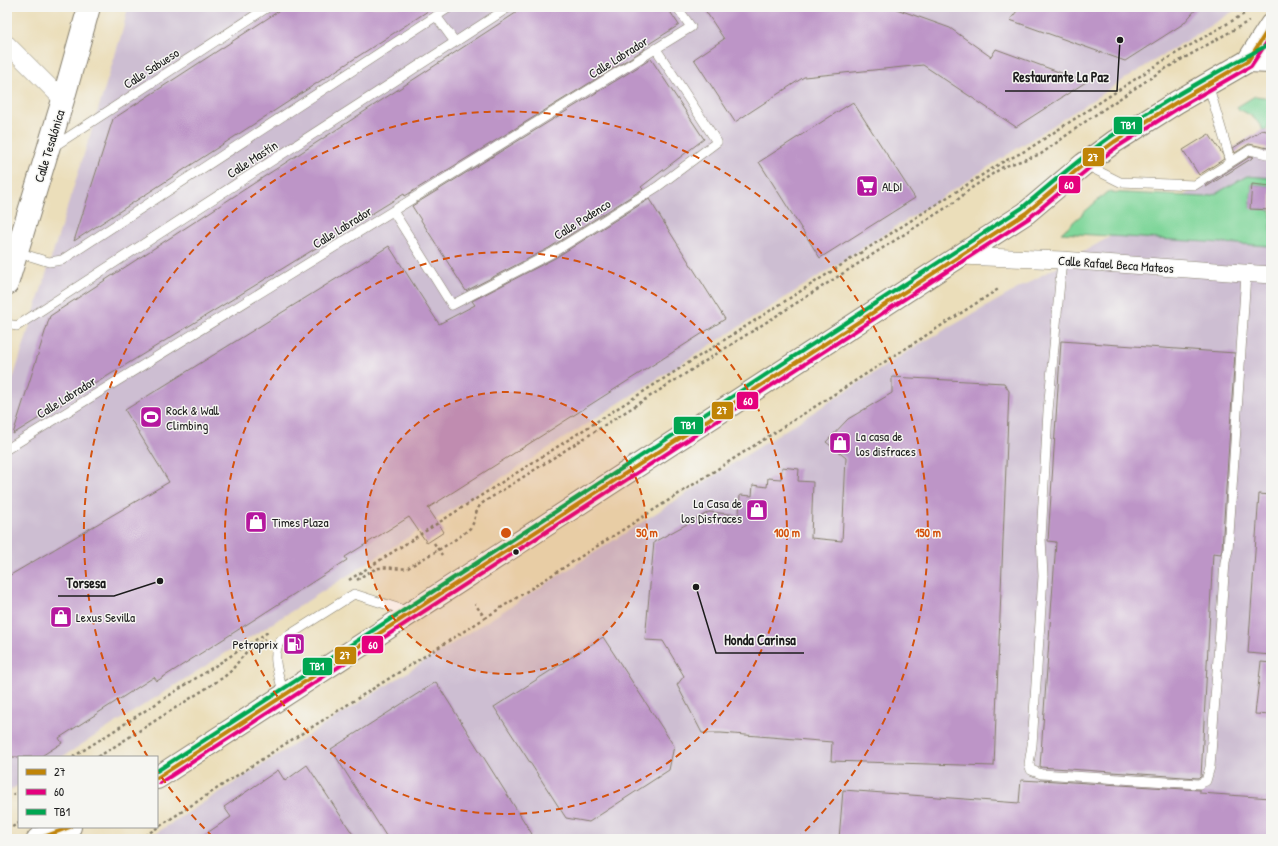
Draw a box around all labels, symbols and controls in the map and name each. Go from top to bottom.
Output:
street label: Calle Labrador [585,32,651,82]
street label: Calle Sabueso [120,43,182,93]
callout: Restaurante La Paz [1005,65,1117,91]
text: Restaurante La Paz [1013,67,1109,86]
street label: Calle Tesalónica [29,108,69,184]
line badge: TB1 [1113,116,1143,135]
text: TB1 [1120,118,1135,132]
street label: Calle Mastín [223,136,281,182]
line badge: 27 [1082,147,1105,167]
text: 27 [1088,150,1099,164]
supermarket icon: ALDI [854,173,880,199]
line badge: 60 [1058,175,1081,194]
place label: ALDI [882,177,902,195]
text: 60 [1064,178,1074,192]
street label: Calle Podenco [550,194,614,244]
street label: Calle Labrador [309,202,375,252]
street label: Calle Rafael Beca Mateos [1058,251,1174,277]
street label: Calle Labrador [33,372,99,422]
line badge: 60 [736,391,759,410]
text: 60 [743,394,753,408]
place label: Rock & Wall Climbing [166,401,220,434]
line badge: 27 [711,401,734,420]
text: 27 [717,403,728,417]
sports icon: Rock & Wall Climbing [138,404,164,430]
line badge: TB1 [673,416,704,435]
text: TB1 [680,418,695,432]
place label: La casa de los disfraces [856,427,916,460]
shop icon: La casa de los disfraces [827,430,853,456]
place label: La Casa de los Disfraces [681,494,742,527]
shop icon: La Casa de los Disfraces [744,497,770,523]
shop icon: Times Plaza [243,509,269,535]
place label: Times Plaza [272,513,328,531]
text: 50 m [636,524,658,541]
text: 100 m [774,524,800,541]
text: 150 m [915,524,941,541]
centre of rings [499,526,513,540]
unlabelled marker [511,547,521,557]
callout: Torsesa [58,570,114,596]
text: Torsesa [65,573,106,592]
shop icon: Lexus Sevilla [48,604,74,630]
place label: Lexus Sevilla [76,608,135,626]
callout: Honda Carinsa [716,627,804,653]
text: Honda Carinsa [724,630,796,649]
fuel station icon: Petroprix [281,631,307,657]
place label: Petroprix [233,635,278,653]
line badge: 60 [361,635,384,654]
text: 60 [368,638,378,652]
line badge: 27 [334,646,357,665]
text: 27 [340,648,351,662]
line badge: TB1 [302,657,333,676]
text: TB1 [309,659,324,673]
legend [18,756,158,828]
text: 27 [54,763,66,780]
text: 60 [54,783,64,800]
text: TB1 [54,803,70,820]

